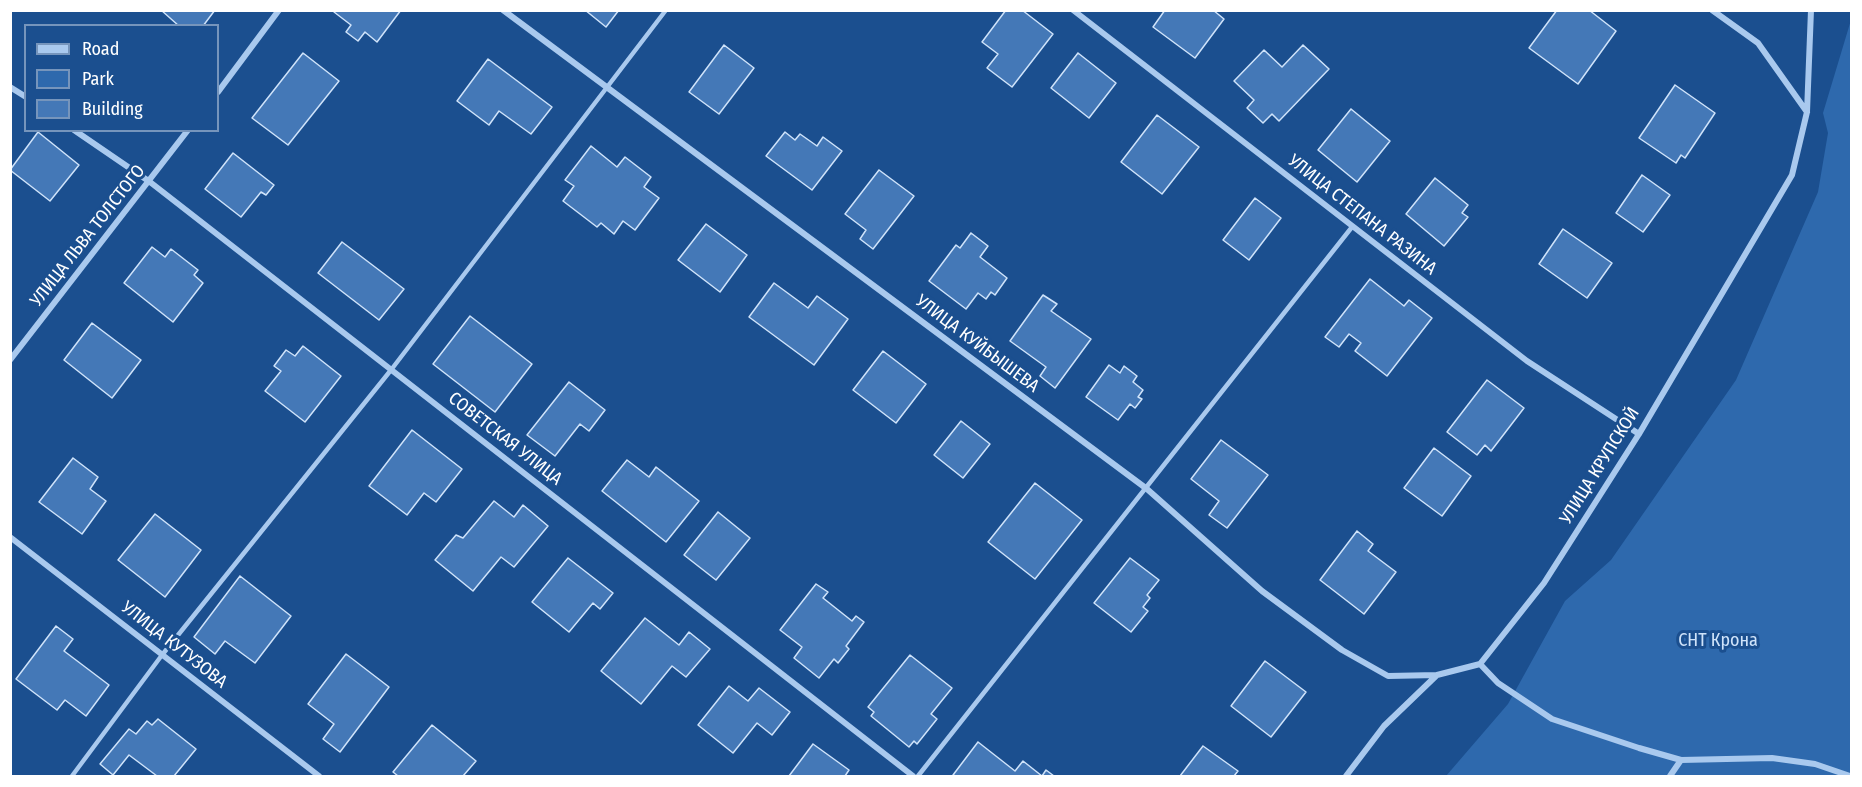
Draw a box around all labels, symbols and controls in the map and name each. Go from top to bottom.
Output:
legend [24,24,219,132]
text: Road [82,38,119,60]
text: Park [82,68,114,90]
text: Building [82,98,143,120]
street label: УЛИЦА СТЕПАНА РАЗИНА [1283,150,1441,280]
street label: УЛИЦА ЛЬВА ТОЛСТОГО [26,161,150,311]
street label: УЛИЦА КУЙБЫШЕВА [911,291,1043,397]
street label: СОВЕТСКАЯ УЛИЦА [444,388,566,490]
street label: УЛИЦА КРУПСКОЙ [1555,404,1645,528]
street label: УЛИЦА КУТУЗОВА [117,597,231,693]
park label: СНТ Крона [1678,630,1758,652]

